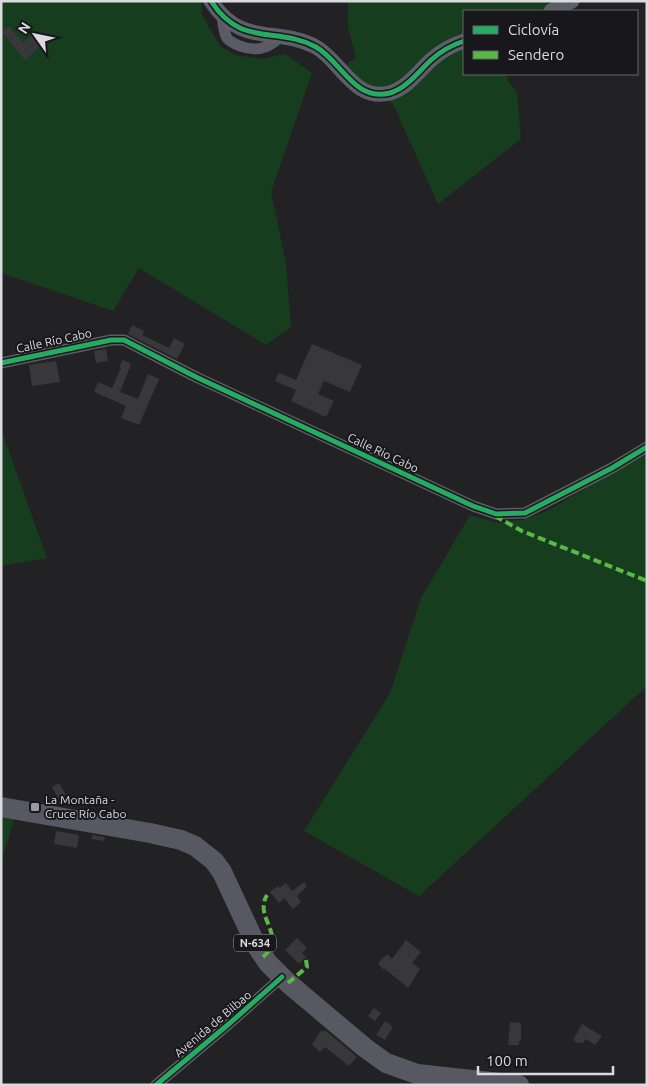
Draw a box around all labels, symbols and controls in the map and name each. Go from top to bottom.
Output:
north arrow [10,10,60,60]
legend [463,10,638,75]
text: N [15,19,34,37]
text: Ciclovía [508,21,559,38]
text: Sendero [508,46,564,63]
street label: Calle Río Cabo [15,326,93,355]
street label: Calle Rio Cabo [346,430,421,475]
place label: La Montaña - Cruce Río Cabo [45,793,126,820]
marker: La Montaña - Cruce Río Cabo [29,801,41,813]
road number: N-634 [234,934,276,951]
street label: Avenida de Bilbao [172,988,254,1059]
scale bar [478,1044,613,1076]
text: 100 m [486,1052,528,1069]

